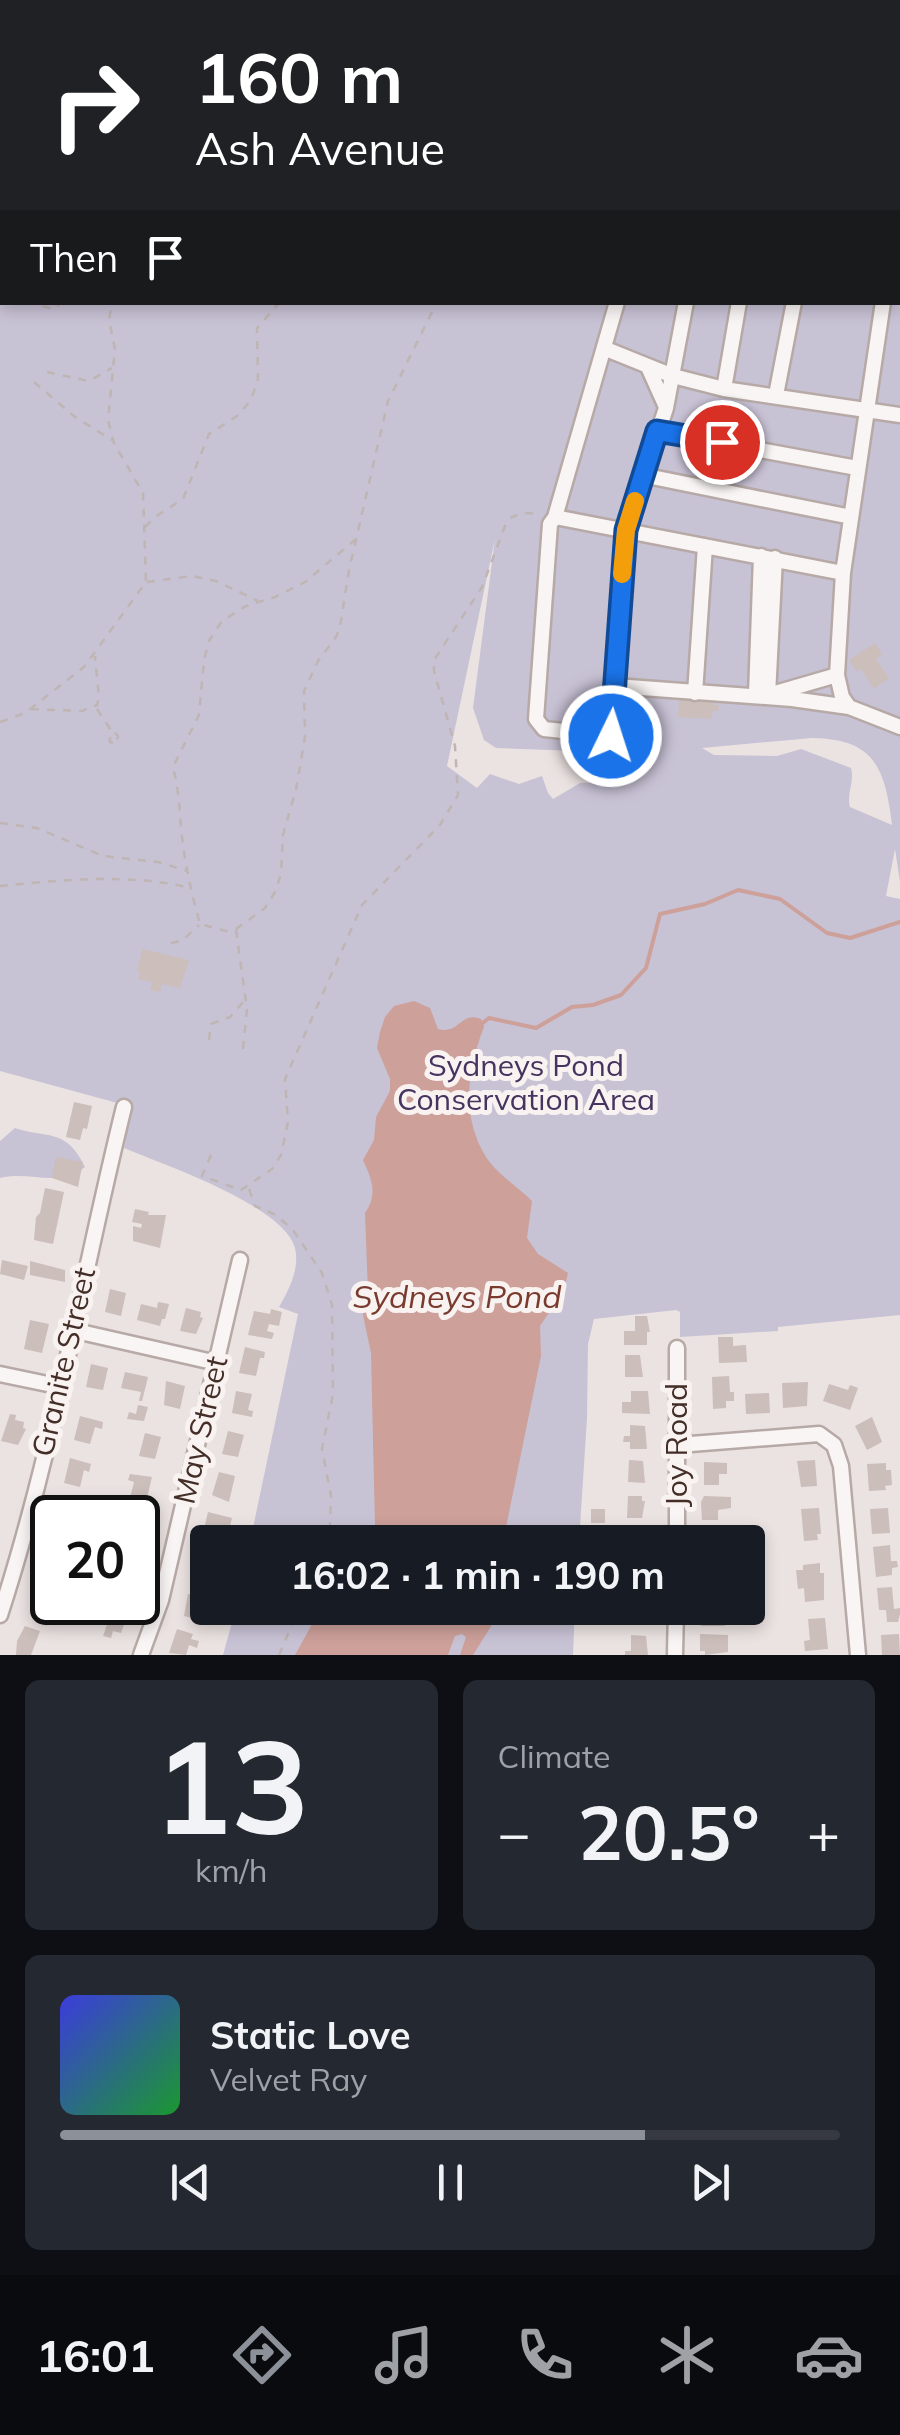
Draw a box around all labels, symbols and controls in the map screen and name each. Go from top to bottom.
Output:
text: 160 m [195,33,403,121]
icon: right [30,40,160,170]
text: Ash Avenue [195,120,445,176]
icon: arrive [138,230,193,285]
text: Then [30,234,118,282]
pin [680,400,765,485]
icon: arrive [695,415,750,470]
position arrow [559,684,663,788]
park label: Sydneys Pond Conservation Area [397,1046,655,1118]
street label: Granite Street [23,1264,103,1460]
water label: Sydneys Pond [353,1276,562,1316]
street label: May Street [165,1352,235,1507]
street label: Joy Road [657,1383,695,1507]
speed limit sign: 20 [30,1495,160,1625]
text: 16:02 · 1 min · 190 m [290,1551,665,1599]
text: 13 [153,1703,309,1867]
text: Climate [498,1736,610,1776]
text: 20.5° [578,1785,760,1879]
text: − [498,1798,531,1867]
text: + [807,1798,840,1867]
text: km/h [195,1850,267,1890]
text: Static Love [210,2011,411,2059]
text: Velvet Ray [210,2059,367,2099]
icon: previous [163,2155,218,2210]
icon: pause [423,2155,478,2210]
icon: next [683,2155,738,2210]
icon: directions [227,2320,297,2390]
icon: music [369,2320,439,2390]
icon: phone [510,2320,580,2390]
icon: climate [652,2320,722,2390]
icon: car [794,2320,864,2390]
text: 16:01 [36,2327,155,2383]

